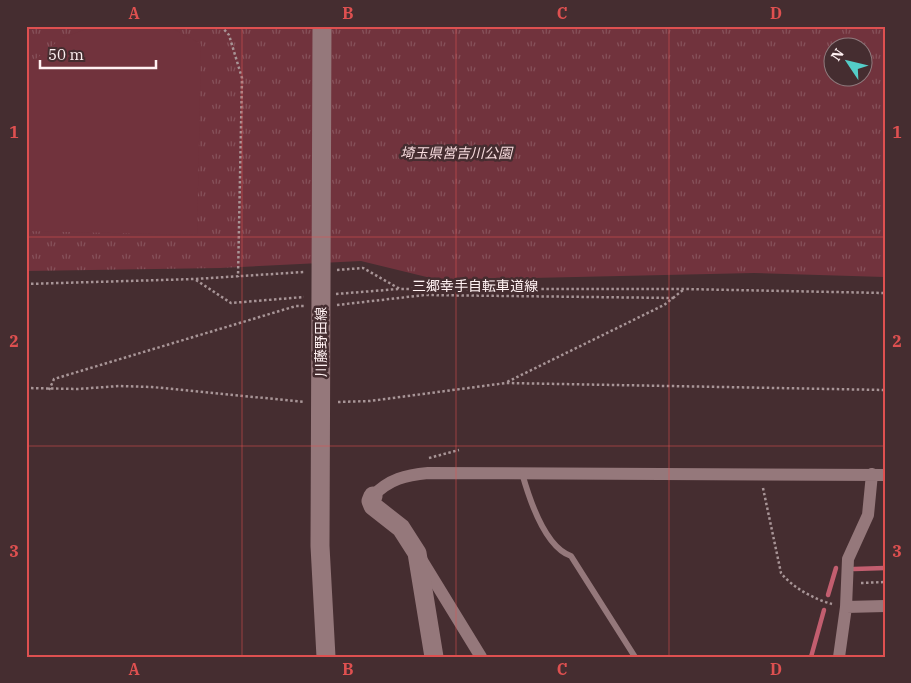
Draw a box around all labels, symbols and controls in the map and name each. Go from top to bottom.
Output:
text: A [128,3,140,23]
text: B [342,3,354,23]
text: C [557,3,567,23]
text: D [770,3,782,23]
scale bar [40,38,156,70]
north arrow [824,38,874,88]
text: 50 m [48,45,84,64]
text: N [827,45,848,64]
text: 1 [9,122,19,142]
text: 1 [892,122,902,142]
park label: 埼玉県営吉川公園 [400,144,514,162]
street label: 三郷幸手自転車道線 [412,277,538,295]
street label: 川藤野田線 [312,307,330,377]
text: 2 [9,331,19,351]
text: 2 [892,331,902,351]
text: 3 [9,541,19,561]
text: 3 [892,541,902,561]
text: A [128,659,140,679]
text: B [342,659,354,679]
text: C [557,659,567,679]
text: D [770,659,782,679]

